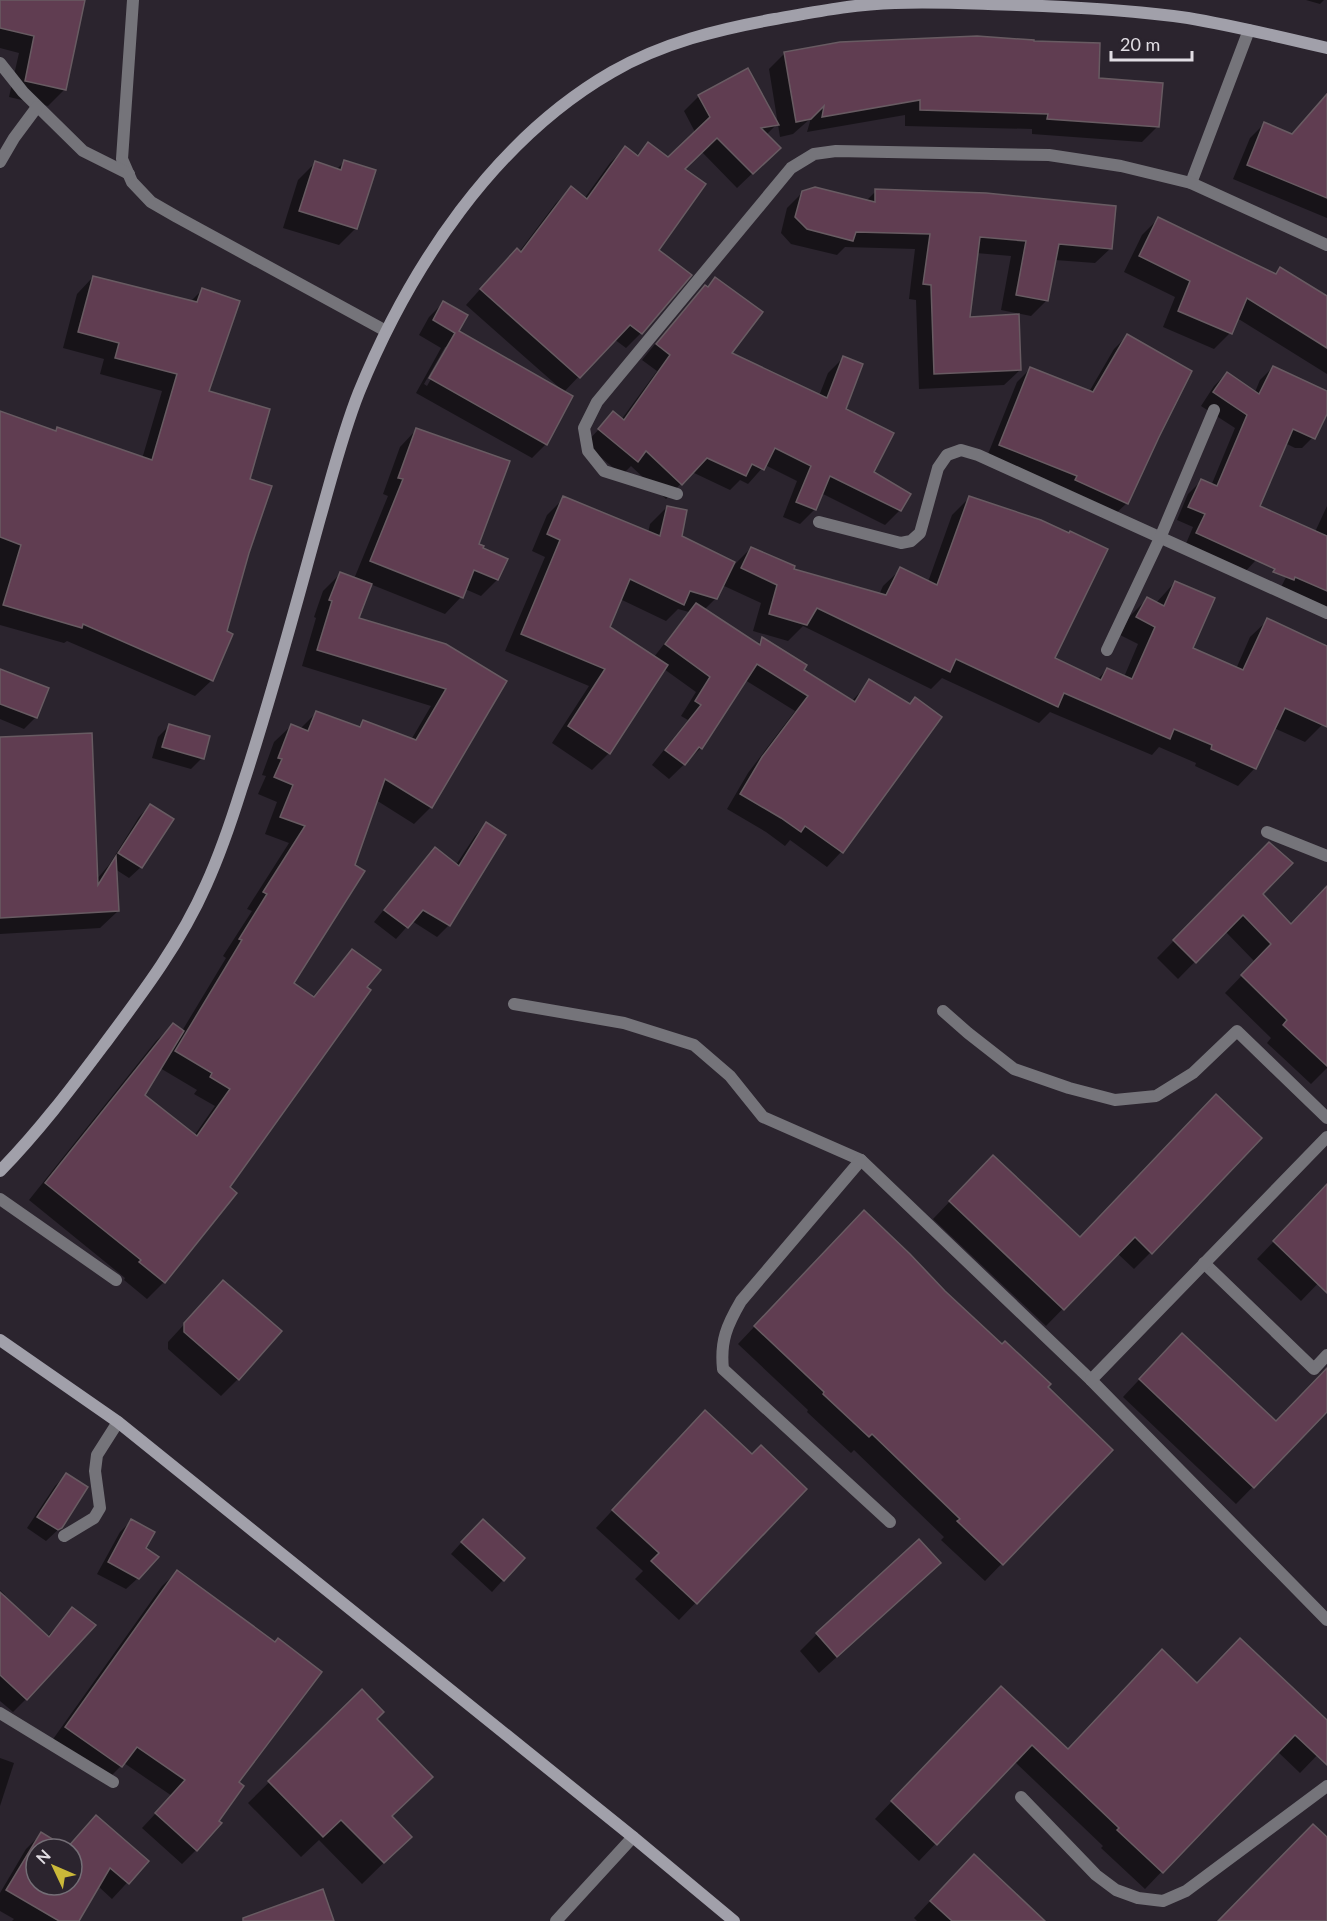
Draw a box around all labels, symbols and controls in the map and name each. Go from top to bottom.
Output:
scale bar [1111,24,1192,62]
text: 20 m [1120,33,1160,55]
north arrow [24,1837,84,1897]
text: N [32,1845,54,1867]

